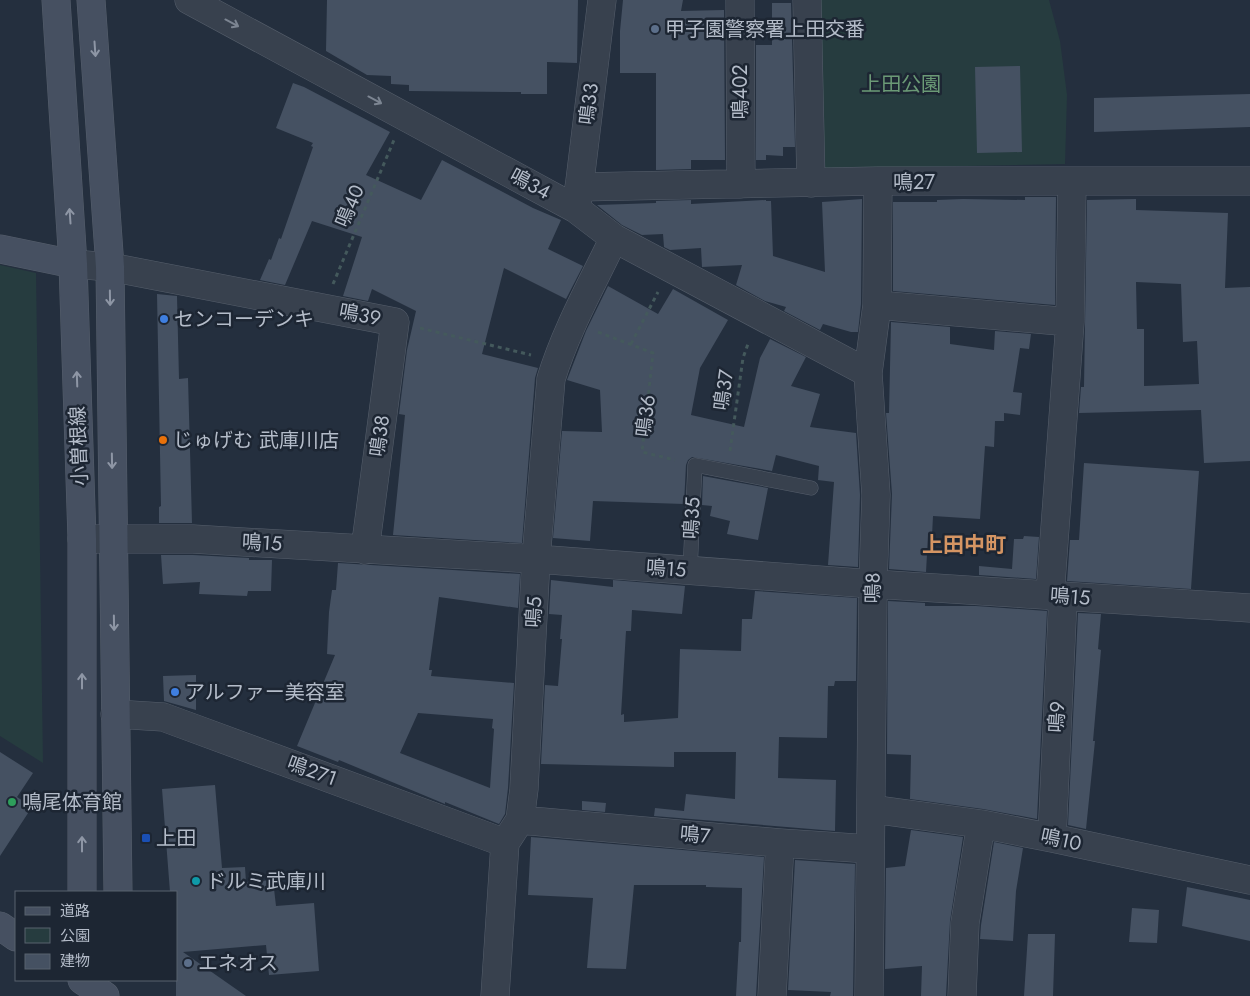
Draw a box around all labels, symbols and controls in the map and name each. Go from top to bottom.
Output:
place label: 甲子園警察署上田交番 [665,15,865,44]
one-way arrow [224,18,239,28]
marker: 甲子園警察署上田交番 [649,23,661,35]
one-way arrow [90,40,99,56]
street label: 鳴402 [726,64,755,120]
park label: 上田公園 [861,70,941,99]
street label: 鳴33 [572,81,606,127]
one-way arrow [367,96,381,106]
street label: 鳴34 [504,161,556,207]
street label: 鳴27 [893,168,935,197]
street label: 鳴40 [328,180,372,232]
one-way arrow [65,209,75,225]
one-way arrow [105,290,115,306]
street label: 鳴39 [336,297,384,333]
place label: センコーデンキ [174,305,314,334]
marker: センコーデンキ [158,313,170,325]
street label: 鳴37 [707,367,741,412]
one-way arrow [72,371,82,387]
street label: 鳴36 [629,393,663,439]
street label: 小曽根線 [63,406,95,486]
street label: 鳴38 [363,413,397,459]
place label: じゅげむ 武庫川店 [173,426,339,455]
marker: じゅげむ 武庫川店 [157,434,169,446]
one-way arrow [107,452,117,468]
street label: 鳴35 [676,496,708,540]
street label: 鳴15 [241,527,283,559]
district label: 上田中町 [922,530,1006,560]
street label: 鳴15 [645,553,687,585]
street label: 鳴8 [858,572,888,604]
street label: 鳴15 [1049,581,1091,613]
street label: 鳴5 [519,596,549,628]
one-way arrow [109,614,119,631]
one-way arrow [77,673,87,690]
place label: アルファー美容室 [185,678,345,707]
marker: アルファー美容室 [169,686,181,698]
street label: 鳴9 [1042,700,1072,734]
street label: 鳴271 [283,749,341,793]
place label: 鳴尾体育館 [22,788,122,817]
marker: 鳴尾体育館 [6,796,18,808]
street label: 鳴7 [679,819,712,851]
street label: 鳴10 [1038,822,1084,858]
place label: 上田 [156,824,196,853]
marker: 上田 [140,832,152,844]
one-way arrow [77,836,87,852]
place label: ドルミ武庫川 [206,867,326,896]
marker: ドルミ武庫川 [190,875,202,887]
legend [15,891,178,981]
text: 道路 [60,900,90,922]
text: 公園 [60,925,90,947]
place label: エネオス [198,949,278,978]
text: 建物 [60,950,90,972]
marker: エネオス [182,957,194,969]

